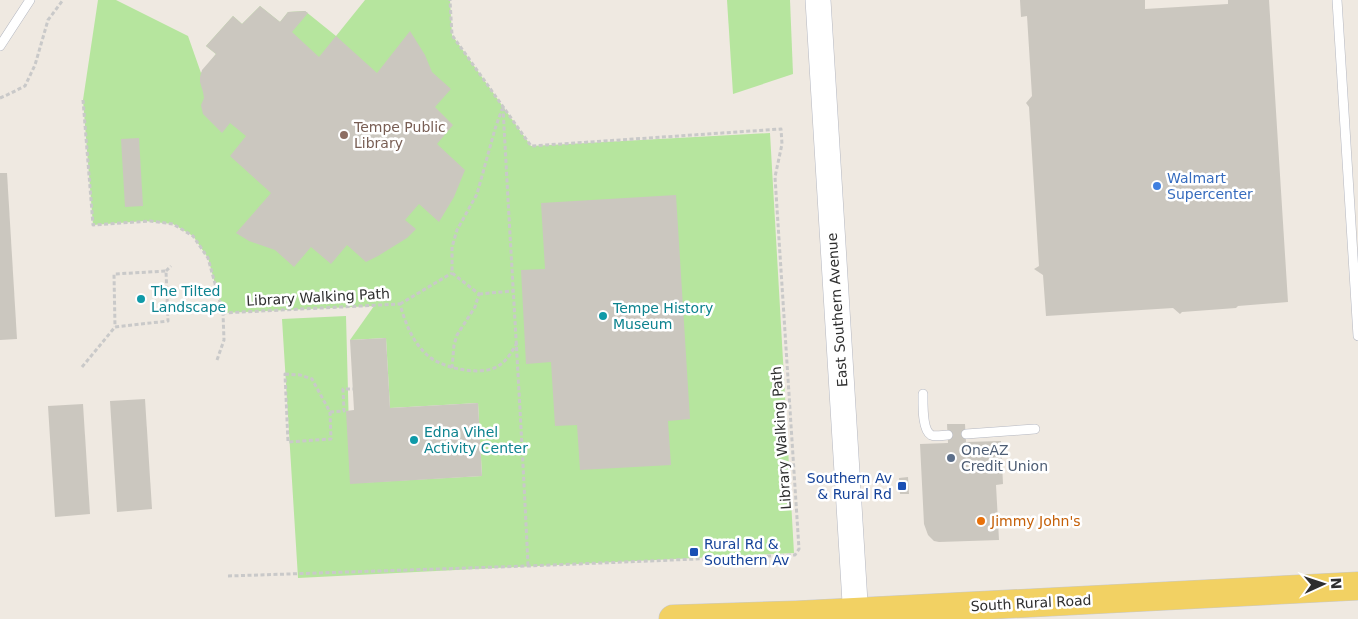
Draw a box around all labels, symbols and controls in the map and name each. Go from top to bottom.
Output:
place label: Tempe Public Library [353,119,446,151]
marker: Tempe Public Library [338,129,350,141]
place label: Walmart Supercenter [1167,170,1253,202]
marker: Walmart Supercenter [1151,180,1163,192]
street label: East Southern Avenue [824,232,850,388]
place label: The Tilted Landscape [150,283,226,315]
street label: Library Walking Path [246,285,390,309]
marker: The Tilted Landscape [135,293,147,305]
place label: Tempe History Museum [612,300,713,332]
marker: Tempe History Museum [597,310,609,322]
street label: Library Walking Path [768,366,794,510]
place label: Edna Vihel Activity Center [424,424,528,456]
marker: Edna Vihel Activity Center [408,434,420,446]
place label: OneAZ Credit Union [961,442,1048,474]
marker: OneAZ Credit Union [945,452,957,464]
place label: Southern Av & Rural Rd [807,470,892,502]
marker: Southern Av & Rural Rd [896,480,908,492]
place label: Jimmy John's [990,513,1081,529]
marker: Jimmy John's [975,515,987,527]
place label: Rural Rd & Southern Av [704,536,789,568]
marker: Rural Rd & Southern Av [688,546,700,558]
north arrow [1298,559,1348,609]
text: N [1328,577,1344,590]
street label: South Rural Road [970,592,1092,614]

